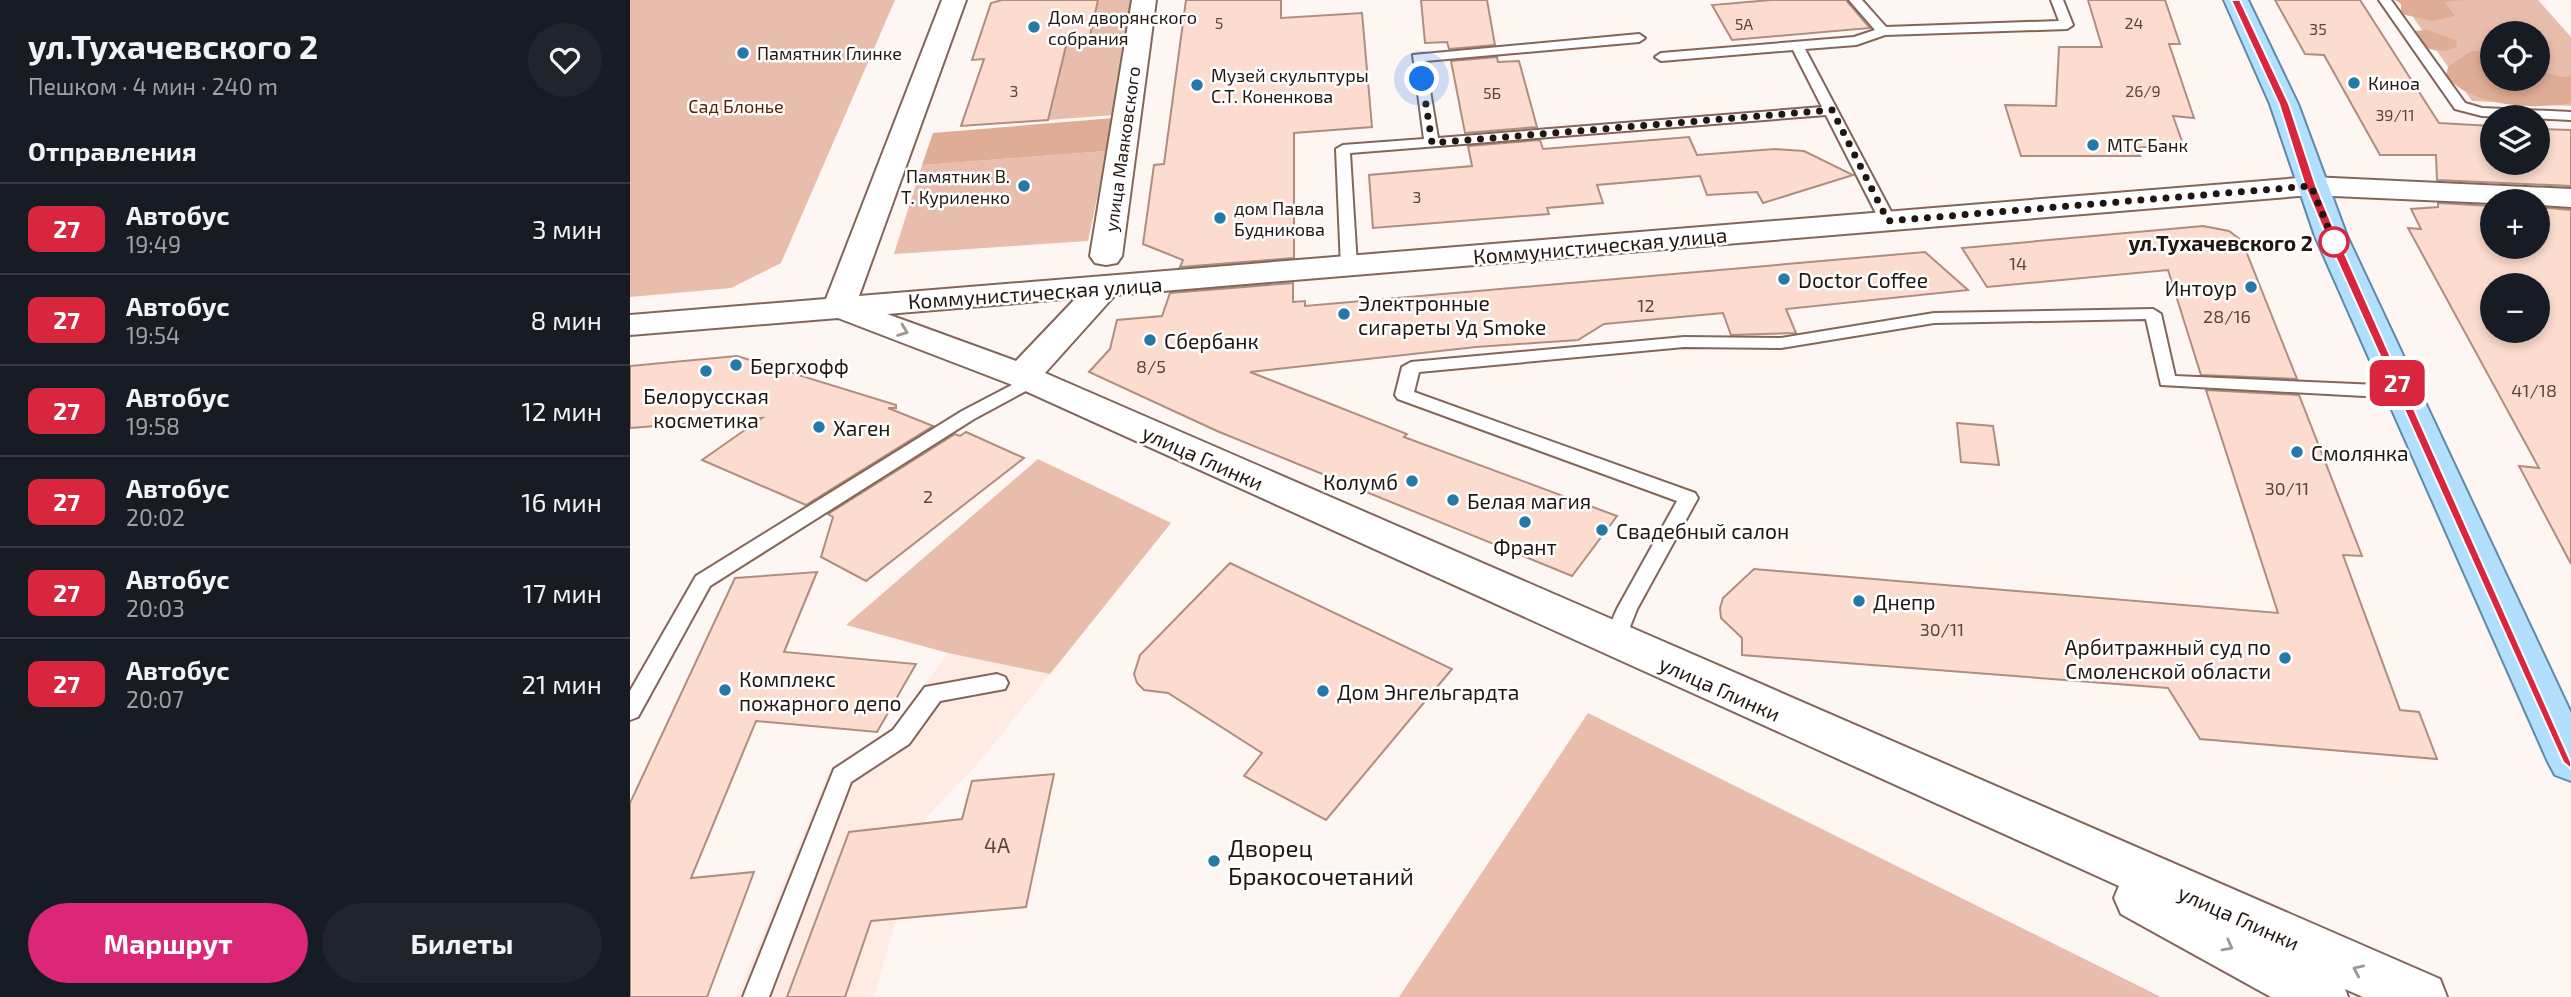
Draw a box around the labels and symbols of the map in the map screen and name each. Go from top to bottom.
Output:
place label: Дом дворянского собрания [1048,6,1197,49]
house number: 5 [1215,13,1223,32]
house number: 24 [2125,13,2144,32]
house number: 5А [1735,14,1753,33]
marker: Дом дворянского собрания [1026,19,1042,35]
house number: 35 [2309,19,2327,38]
place label: Памятник Глинке [757,42,902,64]
marker: Памятник Глинке [735,45,751,61]
your location [1404,61,1439,96]
place label: Музей скульптуры С.Т. Коненкова [1211,64,1369,107]
street label: улица Маяковского [1100,65,1144,233]
place label: Киноа [2368,72,2420,94]
marker: Киноа [2346,75,2362,91]
marker: Музей скульптуры С.Т. Коненкова [1189,77,1205,93]
house number: 3 [1010,81,1018,100]
house number: 26/9 [2125,81,2161,100]
house number: 5Б [1483,83,1501,102]
park label: Сад Блонье [688,95,784,117]
house number: 39/11 [2375,105,2415,124]
place label: МТС Банк [2107,134,2188,156]
marker: МТС Банк [2085,137,2101,153]
place label: Памятник В. Т. Куриленко [901,165,1010,208]
marker: Памятник В. Т. Куриленко [1016,178,1032,194]
house number: 3 [1413,187,1421,206]
place label: дом Павла Будникова [1234,197,1325,240]
marker: дом Павла Будникова [1212,210,1228,226]
street label: Коммунистическая улица [1472,221,1728,270]
marker: ул.Тухачевского 2 [2319,227,2349,257]
place label: ул.Тухачевского 2 [2128,230,2313,255]
house number: 14 [2009,252,2027,274]
place label: Doctor Coffee [1798,267,1928,292]
street label: Коммунистическая улица [907,271,1163,314]
marker: Doctor Coffee [1776,271,1792,287]
place label: Интоур [2165,275,2237,301]
marker: Интоур [2243,279,2259,295]
place label: Электронные сигареты Уд Smoke [1358,290,1546,339]
house number: 12 [1637,294,1655,316]
house number: 28/16 [2203,305,2251,327]
marker: Электронные сигареты Уд Smoke [1336,306,1352,322]
one-way arrow [896,323,908,337]
place label: Сбербанк [1164,328,1259,353]
marker: Сбербанк [1142,332,1158,348]
place label: Бергхофф [750,353,849,378]
house number: 8/5 [1136,355,1166,377]
marker: Бергхофф [728,357,744,373]
line badge: 27 [2366,360,2428,406]
marker: Белорусская косметика [698,363,714,379]
house number: 41/18 [2511,379,2557,401]
place label: Белорусская косметика [643,383,769,432]
place label: Хаген [833,415,891,440]
marker: Хаген [811,419,827,435]
street label: улица Глинки [1138,419,1267,496]
place label: Смолянка [2311,440,2409,465]
marker: Смолянка [2289,444,2305,460]
place label: Колумб [1323,469,1398,495]
marker: Колумб [1404,473,1420,489]
house number: 30/11 [2265,477,2309,499]
house number: 2 [923,485,933,507]
place label: Белая магия [1467,488,1591,513]
marker: Белая магия [1445,492,1461,508]
marker: Франт [1517,514,1533,530]
place label: Свадебный салон [1616,518,1789,543]
marker: Свадебный салон [1594,522,1610,538]
place label: Франт [1493,534,1557,559]
place label: Днепр [1873,589,1935,614]
marker: Днепр [1851,593,1867,609]
house number: 30/11 [1920,618,1964,640]
place label: Арбитражный суд по Смоленской области [2065,634,2271,683]
street label: улица Глинки [1655,650,1784,727]
marker: Арбитражный суд по Смоленской области [2277,650,2293,666]
place label: Комплекс пожарного депо [739,666,901,715]
place label: Дом Энгельгардта [1337,679,1519,704]
marker: Комплекс пожарного депо [717,682,733,698]
marker: Дом Энгельгардта [1315,683,1331,699]
house number: 4А [984,832,1010,857]
place label: Дворец Бракосочетаний [1228,833,1414,890]
marker: Дворец Бракосочетаний [1206,853,1222,869]
street label: улица Глинки [2174,879,2303,956]
one-way arrow [2221,938,2234,952]
one-way arrow [2353,964,2365,978]

